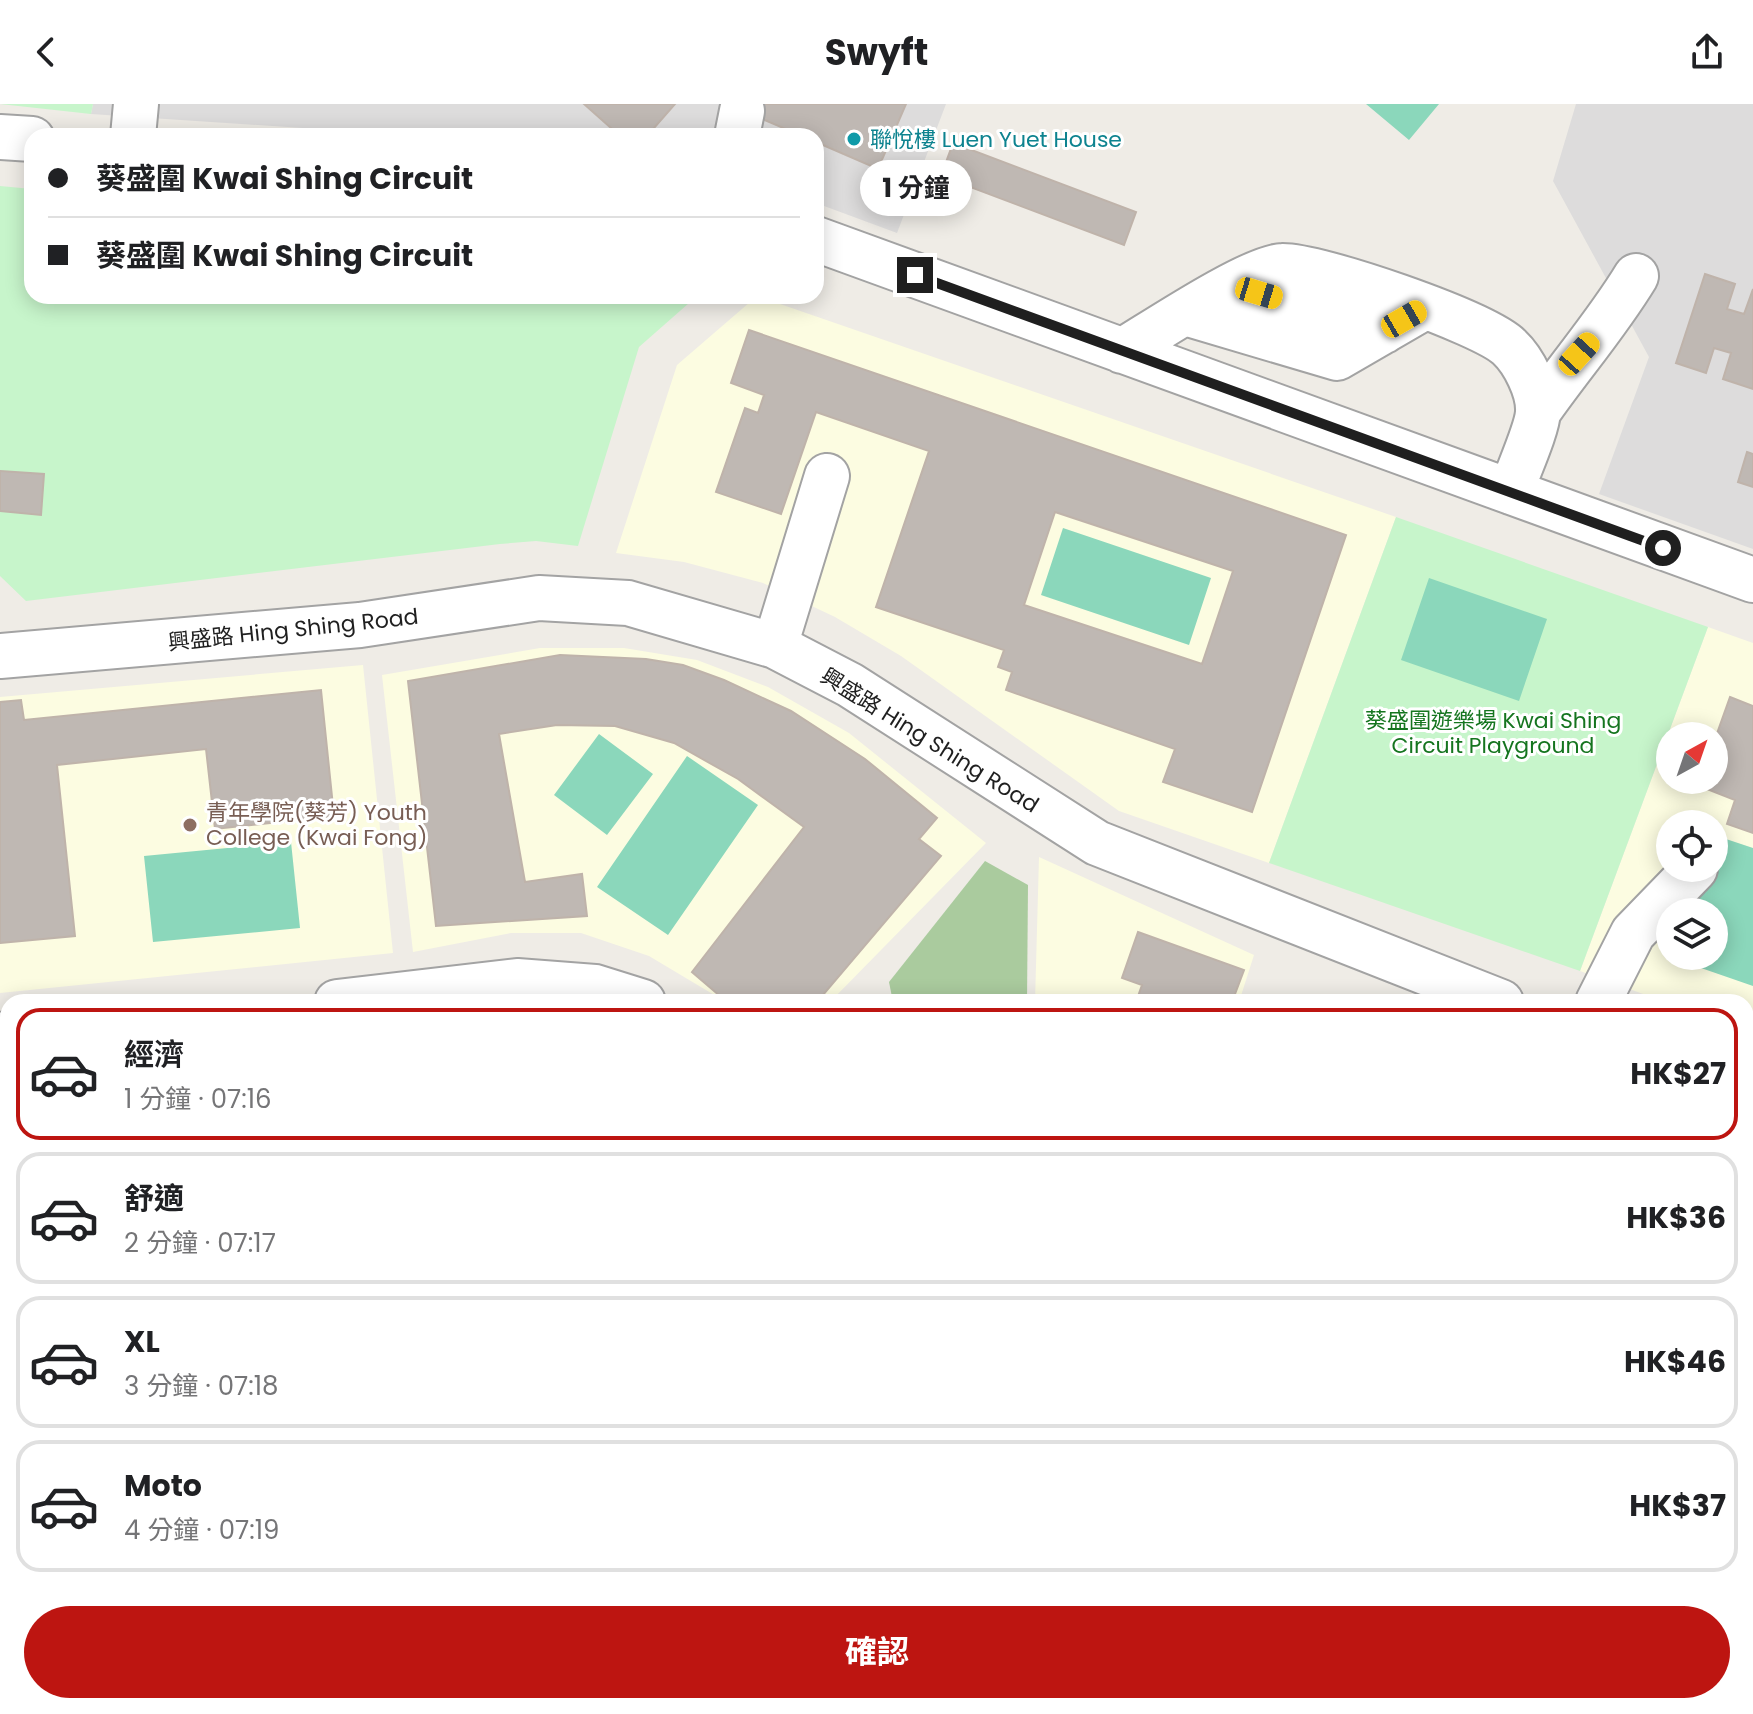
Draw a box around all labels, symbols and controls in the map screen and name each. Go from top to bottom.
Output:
text: Swyft [825,27,928,78]
icon: back [24,30,68,74]
icon: share [1685,30,1729,74]
place label: 聯悅樓 Luen Yuet House [870,124,1122,155]
marker: 聯悅樓 Luen Yuet House [845,130,863,148]
text: 葵盛圍 Kwai Shing Circuit [96,157,473,200]
callout: 1 分鐘 [859,159,971,215]
text: 1 分鐘 [882,170,950,206]
text: 葵盛圍 Kwai Shing Circuit [96,234,473,277]
route end [897,257,933,293]
car [1233,275,1285,311]
car [1377,297,1431,341]
car [1554,328,1604,380]
route start [1645,530,1681,566]
street label: 興盛路 Hing Shing Road [166,601,420,658]
street label: 興盛路 Hing Shing Road [815,661,1045,820]
park label: 葵盛圍遊樂場 Kwai Shing Circuit Playground [1365,705,1621,761]
north arrow [1656,722,1728,794]
map controls [1656,722,1728,970]
place label: 青年學院(葵芳) Youth College (Kwai Fong) [206,797,427,853]
button: locate [1656,810,1728,882]
marker: 青年學院(葵芳) Youth College (Kwai Fong) [181,816,199,834]
button: layers [1656,898,1728,970]
text: 經濟 [124,1033,184,1076]
icon: car [28,1038,100,1110]
text: HK$27 [1630,1052,1726,1095]
text: 1 分鐘 · 07:16 [124,1081,272,1117]
text: 舒適 [124,1177,184,1220]
icon: car [28,1182,100,1254]
text: HK$36 [1626,1196,1726,1239]
text: 2 分鐘 · 07:17 [124,1225,276,1261]
text: XL [124,1320,160,1363]
icon: car [28,1326,100,1398]
text: HK$46 [1624,1340,1726,1383]
text: 3 分鐘 · 07:18 [124,1368,278,1404]
text: Moto [124,1464,202,1507]
icon: car [28,1470,100,1542]
text: HK$37 [1629,1484,1726,1527]
text: 4 分鐘 · 07:19 [124,1512,279,1548]
button: 確認 [24,1606,1730,1698]

